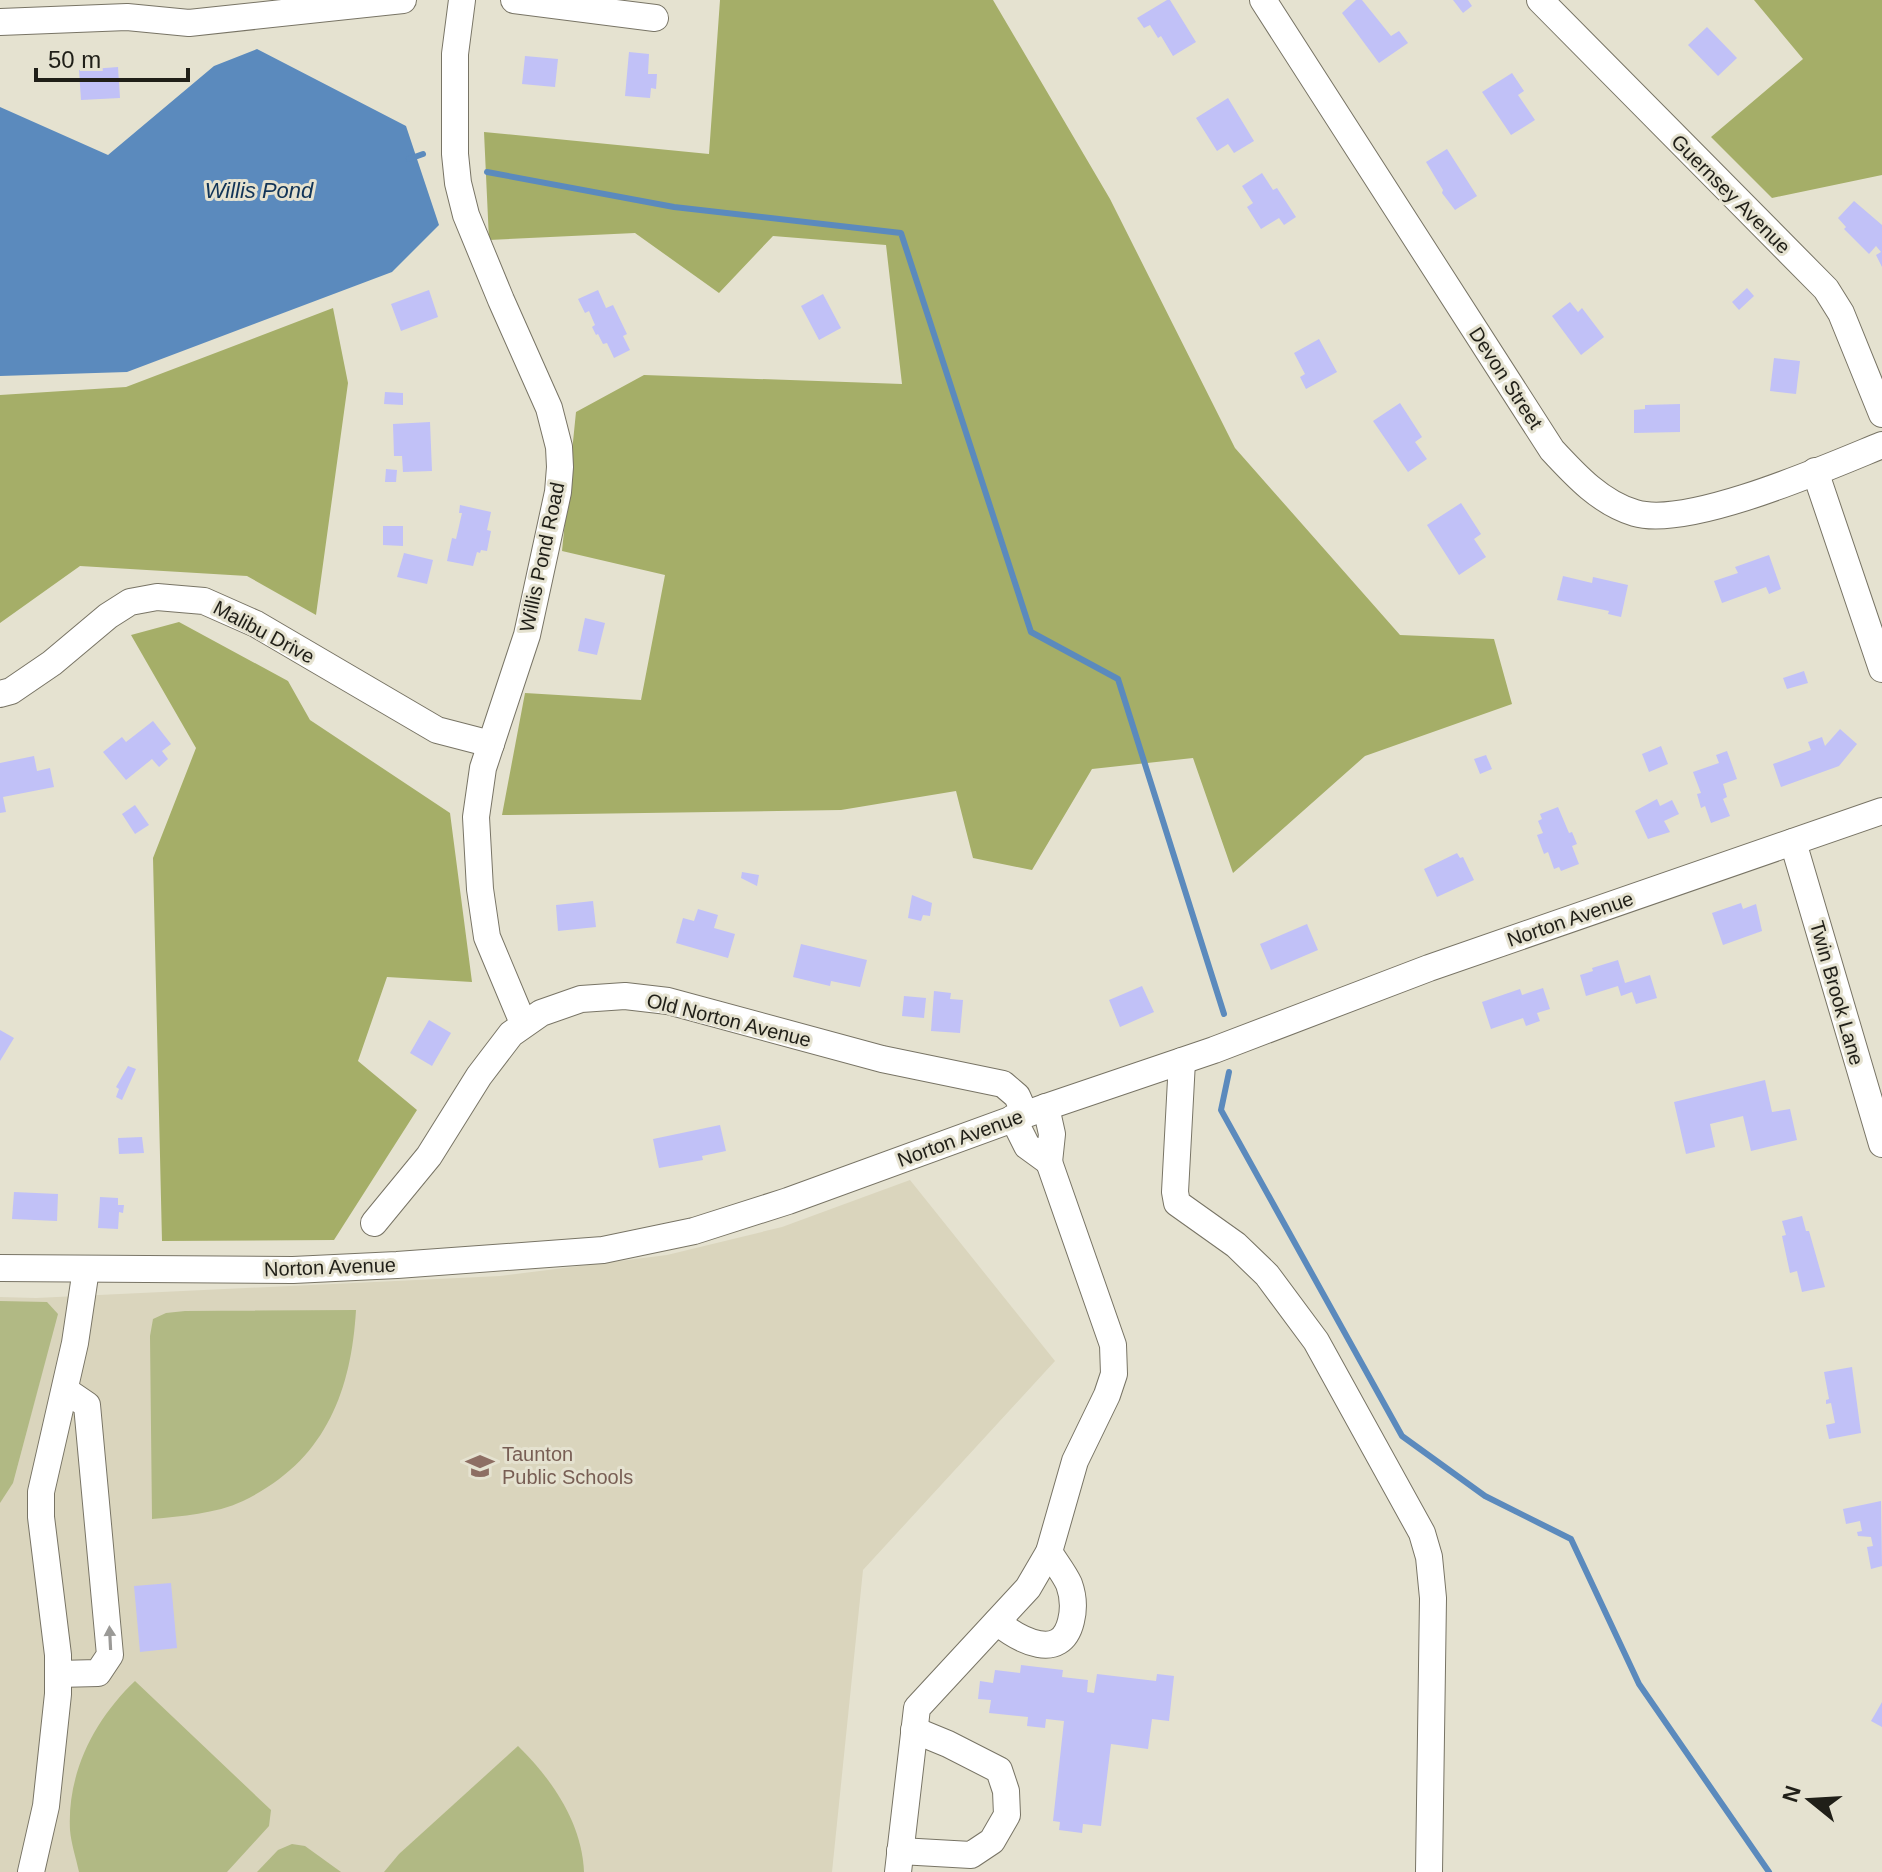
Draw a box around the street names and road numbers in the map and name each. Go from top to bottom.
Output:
street label: Guernsey Avenue [1667,130,1795,258]
street label: Devon Street [1465,323,1547,433]
street label: Willis Pond Road [515,480,569,634]
street label: Malibu Drive [210,596,318,668]
street label: Norton Avenue [1504,887,1636,951]
street label: Twin Brook Lane [1806,918,1868,1068]
street label: Old Norton Avenue [645,989,813,1051]
street label: Norton Avenue [894,1105,1026,1171]
street label: Norton Avenue [264,1254,396,1280]

